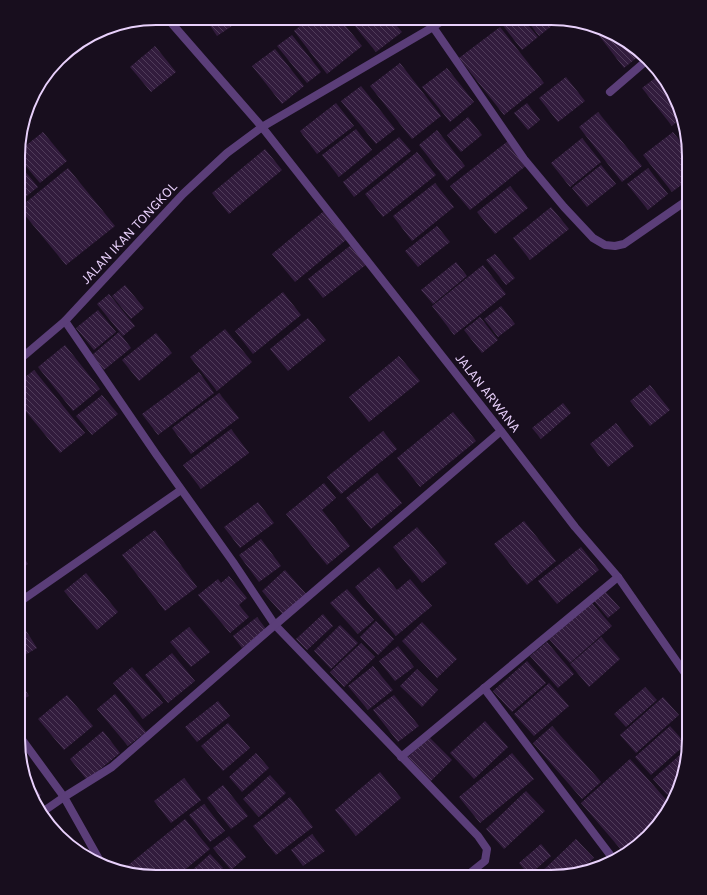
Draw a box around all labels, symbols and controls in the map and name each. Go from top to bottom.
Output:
street label: JALAN IKAN TONGKOL [77,178,181,288]
street label: JALAN ARWANA [452,350,524,436]

